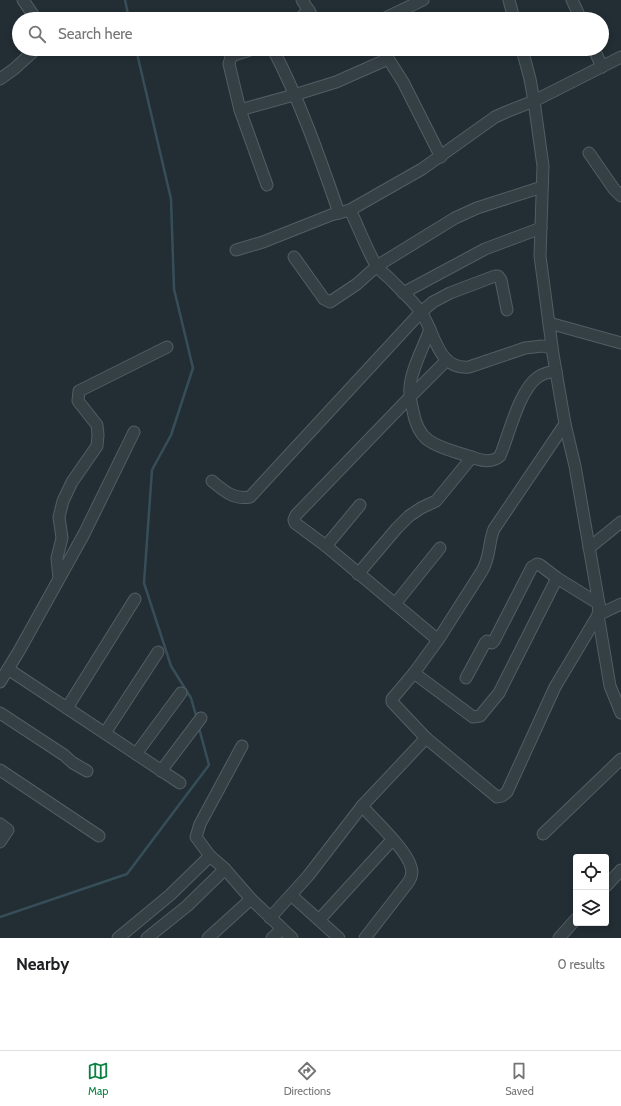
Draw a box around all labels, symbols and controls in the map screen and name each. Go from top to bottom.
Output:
search box [12,12,609,56]
icon: search [26,23,48,45]
text: Search here [58,25,133,43]
map controls [573,854,609,926]
button: locate [573,854,609,890]
button: layers [573,890,609,926]
text: Nearby [16,954,69,974]
text: 0 results [557,956,605,972]
tab: Map [87,1060,109,1098]
tab: Directions [284,1060,331,1098]
tab: Saved [505,1060,534,1098]

